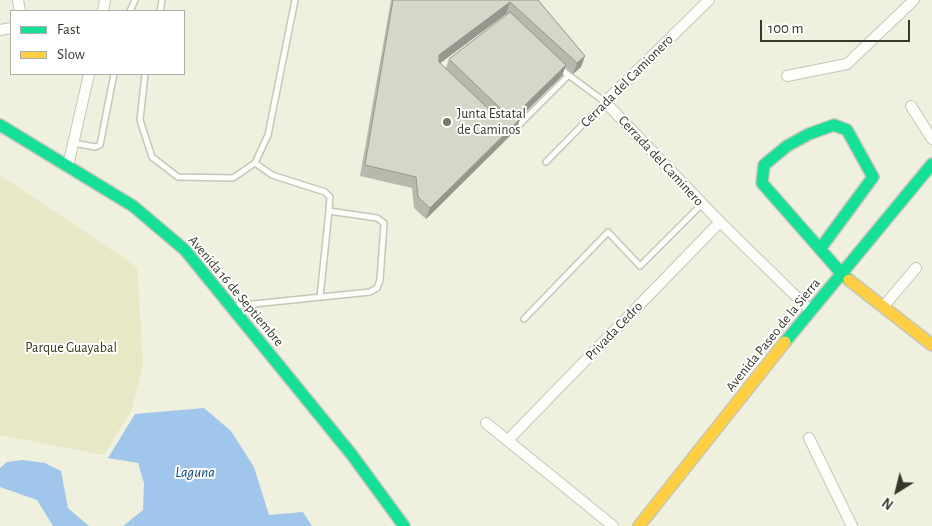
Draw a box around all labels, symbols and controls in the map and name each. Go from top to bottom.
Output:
legend [10,10,185,75]
scale bar [762,10,912,42]
text: 100 m [768,21,803,36]
text: Fast [57,22,80,37]
street label: Cerrada del Camionero [577,31,677,131]
text: Slow [57,47,85,62]
place label: Junta Estatal de Caminos [457,106,526,138]
street label: Cerrada del Caminero [615,112,707,210]
marker: Junta Estatal de Caminos [441,116,453,128]
street label: Avenida 16 de Septiembre [185,232,287,350]
street label: Avenida Paseo de la Sierra [722,275,824,395]
street label: Privada Cedro [582,298,646,364]
park label: Parque Guayabal [25,340,117,356]
water label: Laguna [175,463,215,481]
north arrow [872,466,922,516]
text: N [880,495,896,512]

